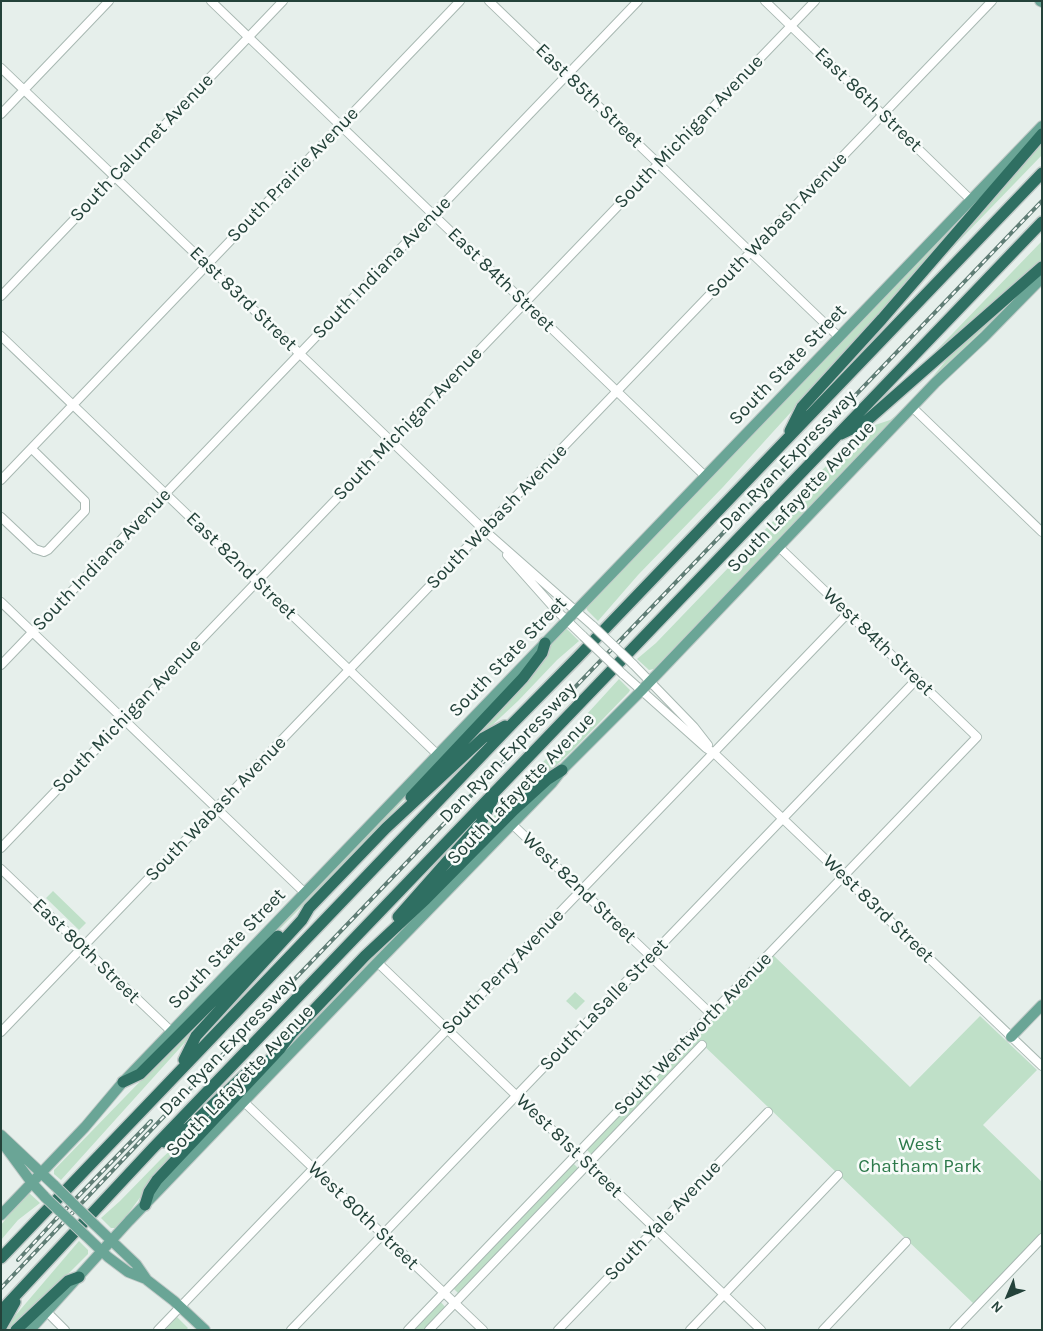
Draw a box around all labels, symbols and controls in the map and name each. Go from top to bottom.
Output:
street label: East 85th Street [531,39,647,153]
street label: East 86th Street [810,43,926,157]
street label: South Michigan Avenue [610,50,768,214]
street label: South Calumet Avenue [65,69,219,227]
street label: South Prairie Avenue [223,103,363,247]
street label: South Wabash Avenue [702,147,852,303]
street label: South Indiana Avenue [308,192,456,344]
street label: East 84th Street [443,223,559,337]
street label: East 83rd Street [185,242,301,356]
street label: South State Street [725,300,851,430]
street label: South Michigan Avenue [329,342,487,506]
street label: Dan Ryan Expressway [715,386,861,536]
street label: South Lafayette Avenue [722,416,880,578]
street label: South Wabash Avenue [422,439,572,595]
street label: South Indiana Avenue [28,484,176,636]
street label: East 82nd Street [181,507,301,625]
street label: West 84th Street [818,583,938,701]
street label: South State Street [445,592,571,722]
street label: South Michigan Avenue [48,634,206,798]
street label: Dan Ryan Expressway [435,678,581,828]
street label: South Lafayette Avenue [442,708,600,870]
street label: South Wabash Avenue [141,731,291,887]
street label: West 82nd Street [517,828,641,948]
street label: West 83rd Street [818,850,938,968]
street label: South State Street [164,884,290,1014]
street label: East 80th Street [27,894,145,1008]
street label: South Perry Avenue [437,904,569,1040]
street label: South LaSalle Street [535,934,673,1076]
street label: South Wentworth Avenue [609,948,777,1120]
street label: Dan Ryan Expressway [155,971,301,1121]
street label: South Lafayette Avenue [161,1000,319,1162]
street label: West 81st Street [511,1089,627,1203]
park label: West Chatham Park [858,1134,982,1178]
street label: South Yale Avenue [600,1156,726,1286]
street label: West 80th Street [303,1157,423,1275]
north arrow [983,1271,1033,1321]
text: N [987,1297,1007,1317]

